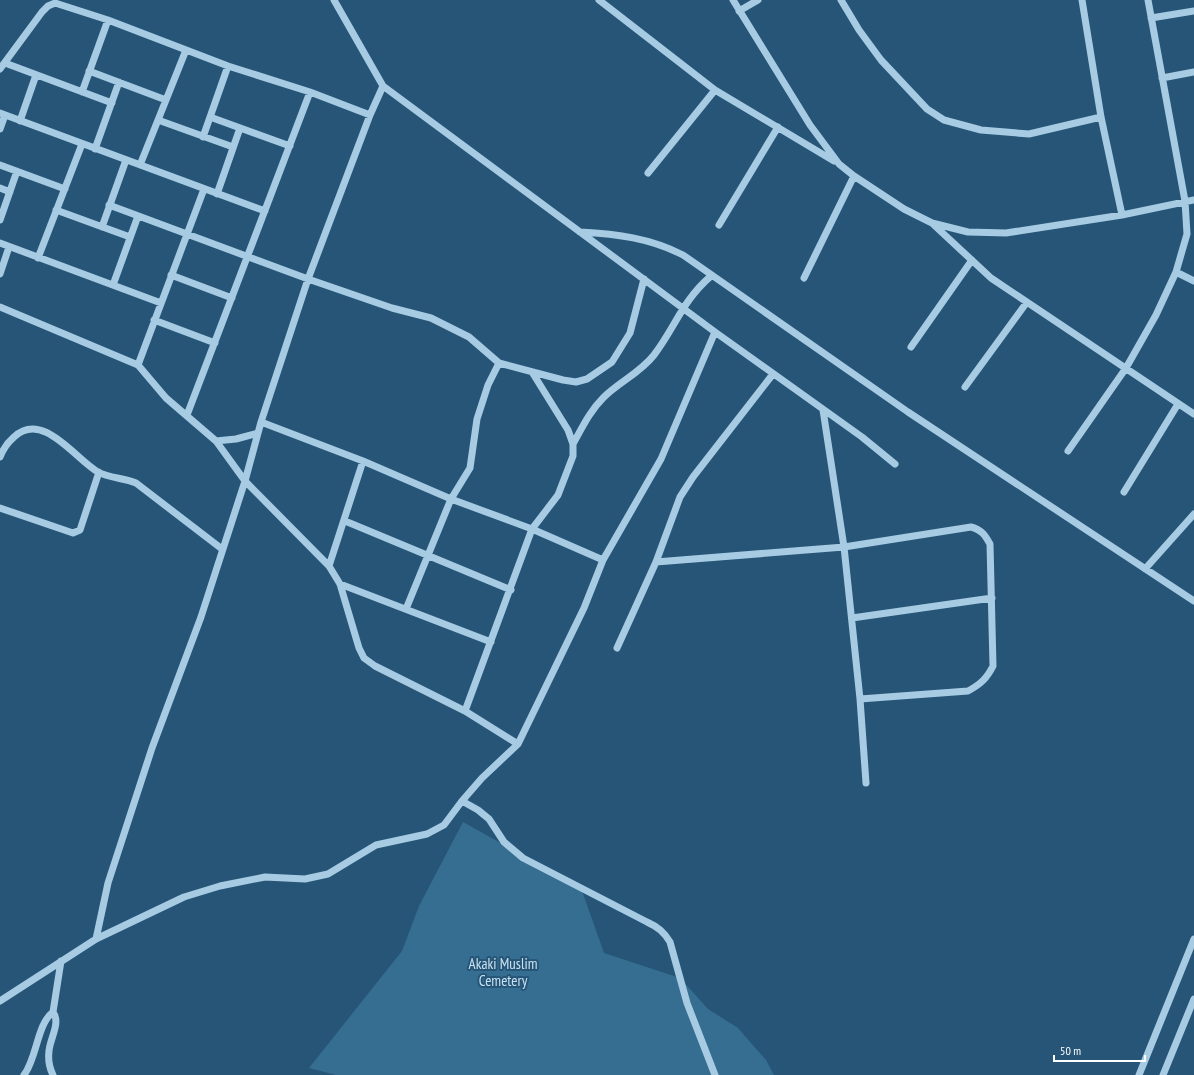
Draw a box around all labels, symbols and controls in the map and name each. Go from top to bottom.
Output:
park label: Akaki Muslim Cemetery [469,954,537,990]
scale bar [1054,1037,1145,1063]
text: 50 m [1060,1043,1081,1058]

